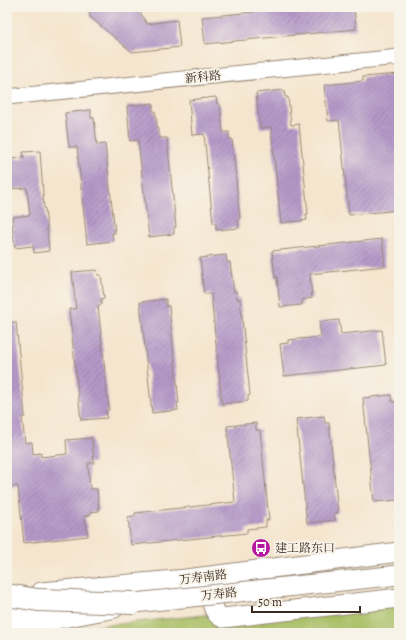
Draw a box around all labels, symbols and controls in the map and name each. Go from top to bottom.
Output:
street label: 新科路 [184,67,222,87]
bus stop icon: 建工路东口 [250,537,272,559]
place label: 建工路东口 [275,540,335,556]
street label: 万寿南路 [178,566,228,588]
street label: 万寿路 [200,584,238,604]
scale bar [252,588,360,614]
text: 50 m [258,594,282,610]

